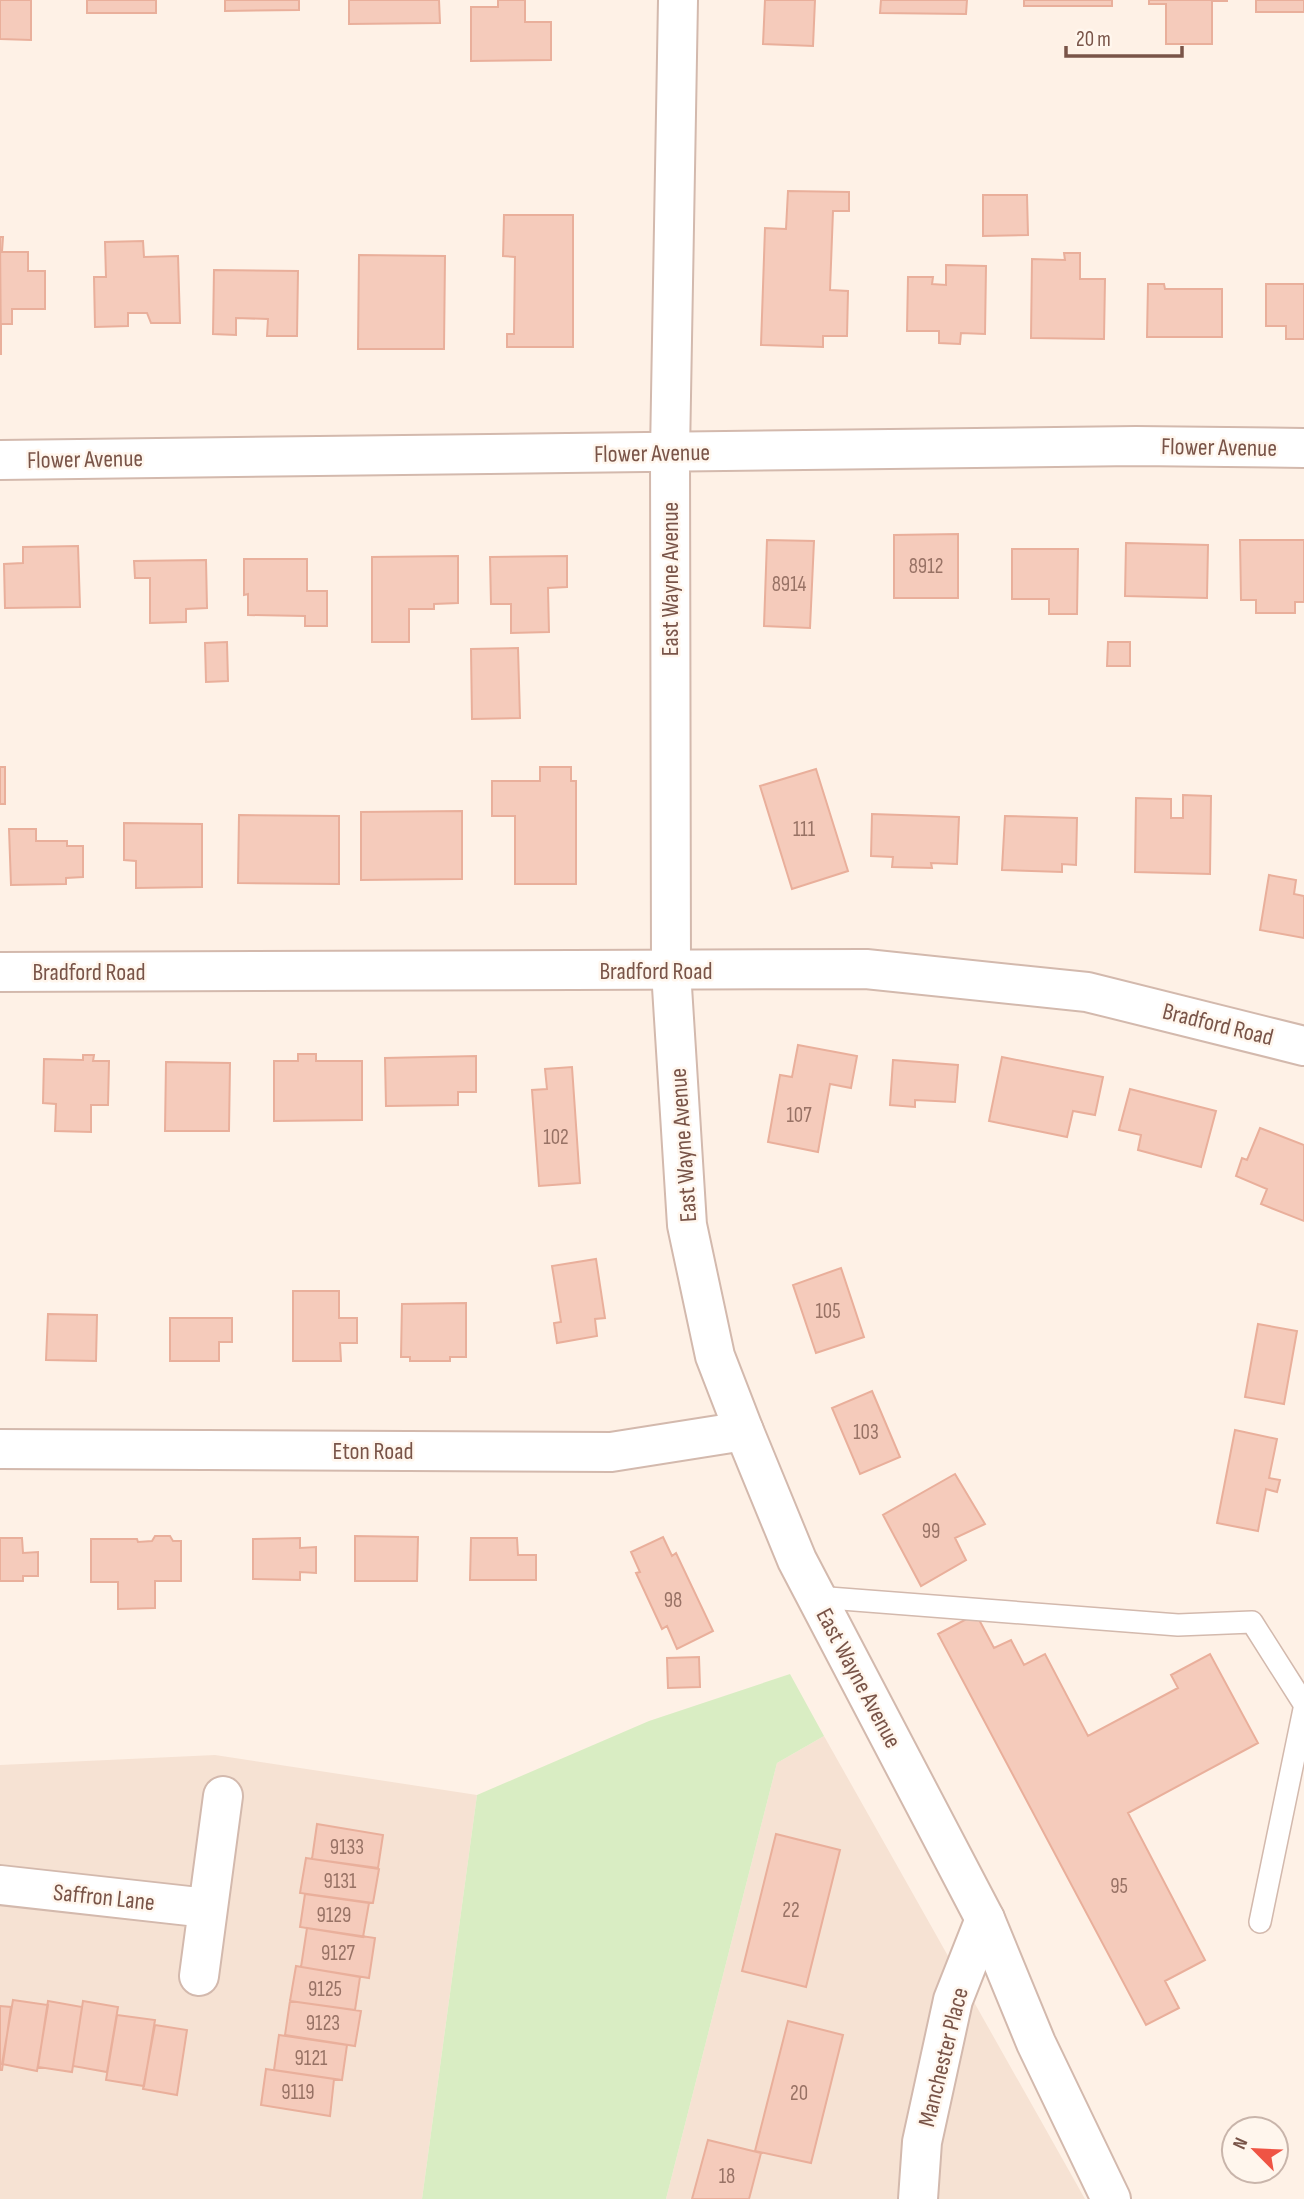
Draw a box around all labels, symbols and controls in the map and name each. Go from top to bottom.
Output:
scale bar [1066,14,1182,58]
text: 20 m [1076,27,1111,52]
street label: Flower Avenue [1161,432,1277,463]
street label: Flower Avenue [594,438,710,469]
street label: Flower Avenue [27,444,143,475]
street label: East Wayne Avenue [656,502,685,656]
house number: 8912 [909,554,943,579]
house number: 8914 [772,572,807,597]
house number: 111 [793,817,816,842]
street label: Bradford Road [599,957,713,986]
street label: Bradford Road [32,958,146,987]
street label: Bradford Road [1159,997,1276,1052]
street label: East Wayne Avenue [664,1067,703,1223]
house number: 107 [786,1103,812,1128]
house number: 102 [543,1125,569,1150]
house number: 105 [815,1299,841,1324]
house number: 103 [853,1420,879,1445]
street label: Eton Road [332,1437,414,1466]
house number: 99 [922,1519,940,1544]
house number: 98 [664,1588,682,1613]
street label: East Wayne Avenue [810,1603,908,1753]
house number: 9133 [330,1835,364,1860]
house number: 9131 [324,1869,357,1894]
house number: 95 [1110,1874,1128,1899]
street label: Saffron Lane [52,1878,156,1917]
house number: 22 [782,1898,800,1923]
house number: 9129 [317,1903,351,1928]
house number: 9127 [321,1941,356,1966]
house number: 9125 [308,1977,342,2002]
street label: Manchester Place [912,1985,975,2130]
house number: 9123 [306,2011,340,2036]
house number: 9121 [295,2046,328,2071]
house number: 9119 [281,2080,315,2105]
house number: 20 [790,2081,808,2106]
north arrow [1220,2115,1290,2185]
text: N [1228,2134,1253,2153]
house number: 18 [719,2164,735,2189]

